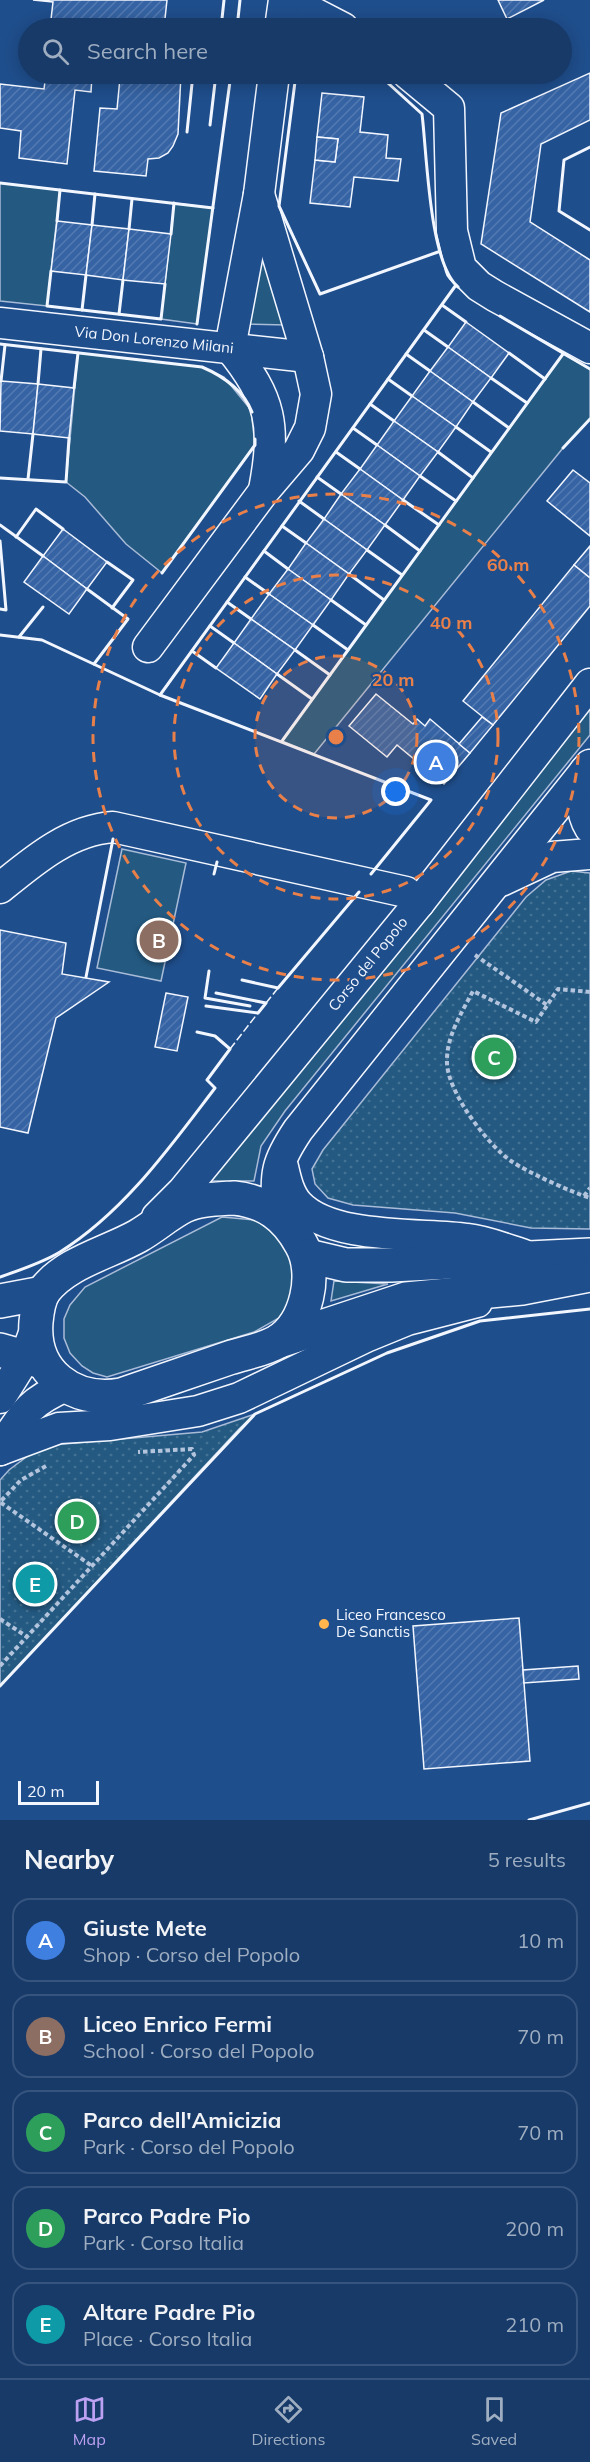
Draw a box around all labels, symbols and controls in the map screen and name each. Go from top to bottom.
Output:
search box [18,18,572,84]
icon: search [39,35,72,68]
text: Search here [87,37,208,65]
street label: Via Don Lorenzo Milani [74,322,235,357]
text: 60 m [487,553,529,576]
text: 40 m [430,611,472,634]
text: 20 m [372,668,414,691]
centre of rings [326,727,346,747]
pin: A [416,740,456,784]
your location [381,777,410,806]
street label: Corso del Popolo [324,913,411,1015]
pin: B [140,918,178,962]
pin: C [474,1034,514,1080]
pin: D [58,1498,97,1544]
pin: E [15,1562,54,1606]
place label: Liceo Francesco De Sanctis [336,1605,446,1641]
marker: Liceo Francesco De Sanctis [317,1617,331,1631]
scale bar [18,1778,99,1806]
text: 20 m [27,1781,64,1801]
text: Nearby [24,1843,114,1876]
text: 5 results [488,1847,566,1872]
text: Giuste Mete [83,1914,207,1942]
text: A [38,1928,53,1953]
text: 10 m [517,1928,564,1953]
text: Shop · Corso del Popolo [83,1942,300,1967]
text: Liceo Enrico Fermi [83,2010,272,2038]
text: B [39,2024,52,2049]
text: 70 m [517,2024,564,2049]
text: School · Corso del Popolo [83,2038,314,2063]
text: Parco dell'Amicizia [83,2106,282,2134]
text: C [39,2120,52,2145]
text: 70 m [517,2120,564,2145]
text: Park · Corso del Popolo [83,2134,295,2159]
text: Parco Padre Pio [83,2202,251,2230]
text: D [38,2216,53,2241]
text: 200 m [505,2216,564,2241]
text: Park · Corso Italia [83,2230,244,2255]
text: Altare Padre Pio [83,2298,255,2326]
text: E [40,2312,51,2337]
text: 210 m [505,2312,564,2337]
text: Place · Corso Italia [83,2326,252,2351]
tab: Map [73,2393,106,2449]
tab: Directions [251,2393,325,2449]
tab: Saved [471,2393,517,2449]

